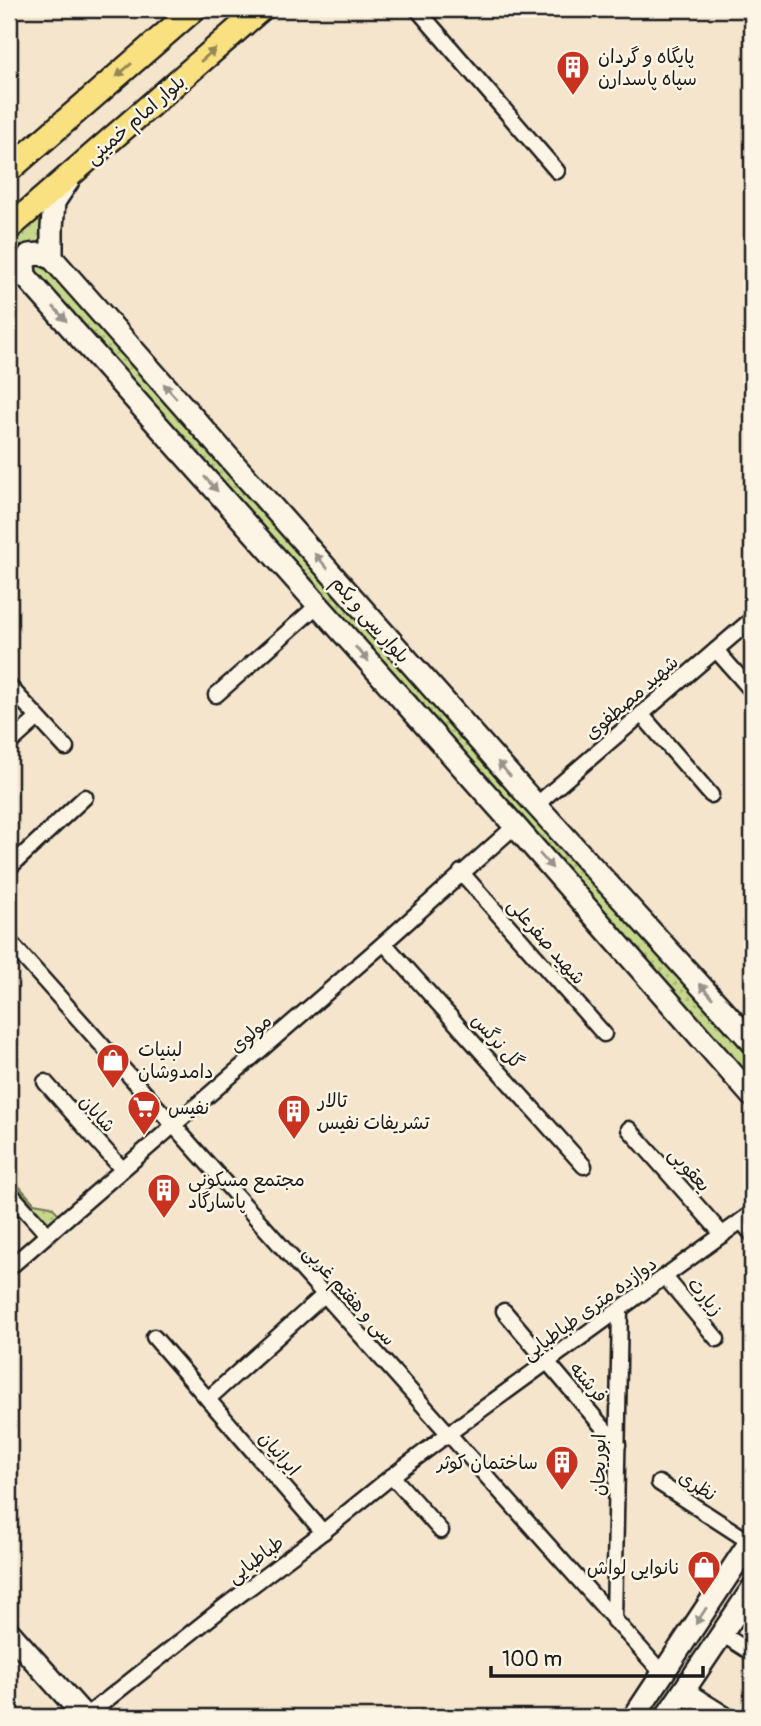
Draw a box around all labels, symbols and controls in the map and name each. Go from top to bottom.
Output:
place label: پایگاه و گردان سپاه پاسدارن [598,45,697,91]
one-way arrow [199,47,217,63]
building icon: پایگاه و گردان سپاه پاسدارن [554,48,592,97]
one-way arrow [115,62,133,78]
street label: بلوار امام خمینی [81,70,192,171]
one-way arrow [51,306,67,323]
one-way arrow [162,382,178,400]
one-way arrow [203,475,219,493]
one-way arrow [313,553,329,570]
street label: بلوار سی و یکم [324,571,415,670]
one-way arrow [354,645,370,663]
street label: شهید مصطفوی [580,650,684,745]
one-way arrow [496,761,512,778]
one-way arrow [538,852,554,870]
street label: شهید صفرعلی [502,893,590,990]
one-way arrow [698,982,714,1000]
street label: مولوی [225,1009,277,1059]
street label: گل نرگس [466,1009,529,1075]
place label: لبنیات دامدوشان [138,1038,213,1084]
shop icon: لبنیات دامدوشان [94,1041,132,1090]
supermarket icon: نفیس [125,1088,163,1137]
place label: تالار تشریفات نفیس [316,1089,430,1135]
street label: شایان [74,1090,121,1138]
building icon: تالار تشریفات نفیس [275,1092,313,1141]
place label: نفیس [168,1096,209,1120]
street label: یعقوبی [663,1142,716,1197]
place label: مجتمع مسکونی پاسارگاد [188,1168,305,1214]
building icon: مجتمع مسکونی پاسارگاد [145,1171,183,1220]
street label: سی و هفتم غربی [296,1240,401,1352]
street label: دوازده متری طباطبایی [517,1252,662,1366]
street label: زیارت [682,1272,728,1321]
street label: فرشته [564,1357,612,1408]
street label: ایرانیان [253,1426,305,1481]
street label: ابوریحان [586,1434,612,1496]
building icon: ساختمان کوثر [543,1443,581,1492]
place label: ساختمان کوثر [435,1451,538,1475]
street label: نظری [674,1465,721,1507]
street label: طباطبایی [222,1531,289,1589]
shop icon: نانوایی لواش [685,1548,723,1597]
place label: نانوایی لواش [587,1556,680,1580]
one-way arrow [695,1606,708,1626]
scale bar [491,1635,703,1679]
text: 100 m [502,1646,562,1673]

